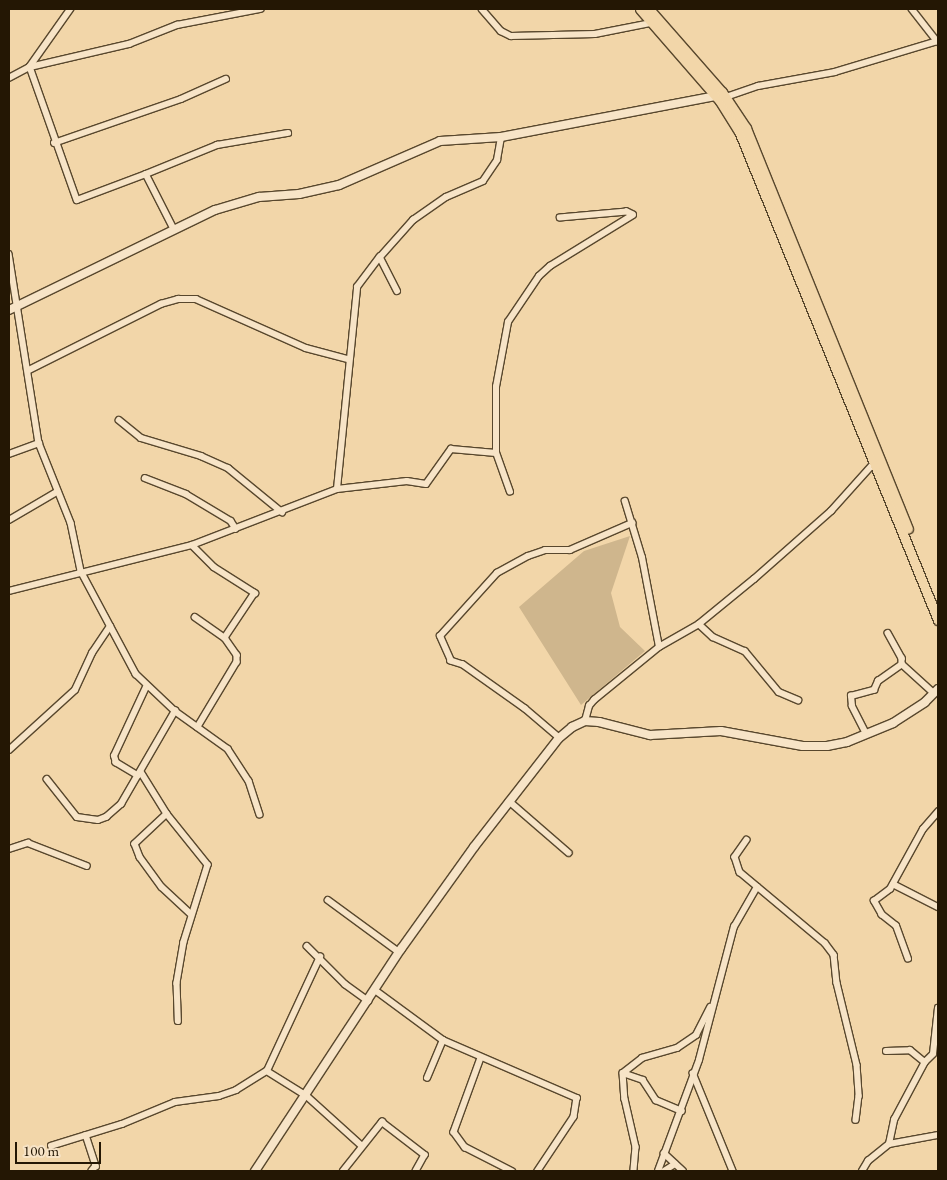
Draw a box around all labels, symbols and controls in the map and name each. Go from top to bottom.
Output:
scale bar [18,1132,104,1164]
text: 100 m [23,1141,59,1160]

